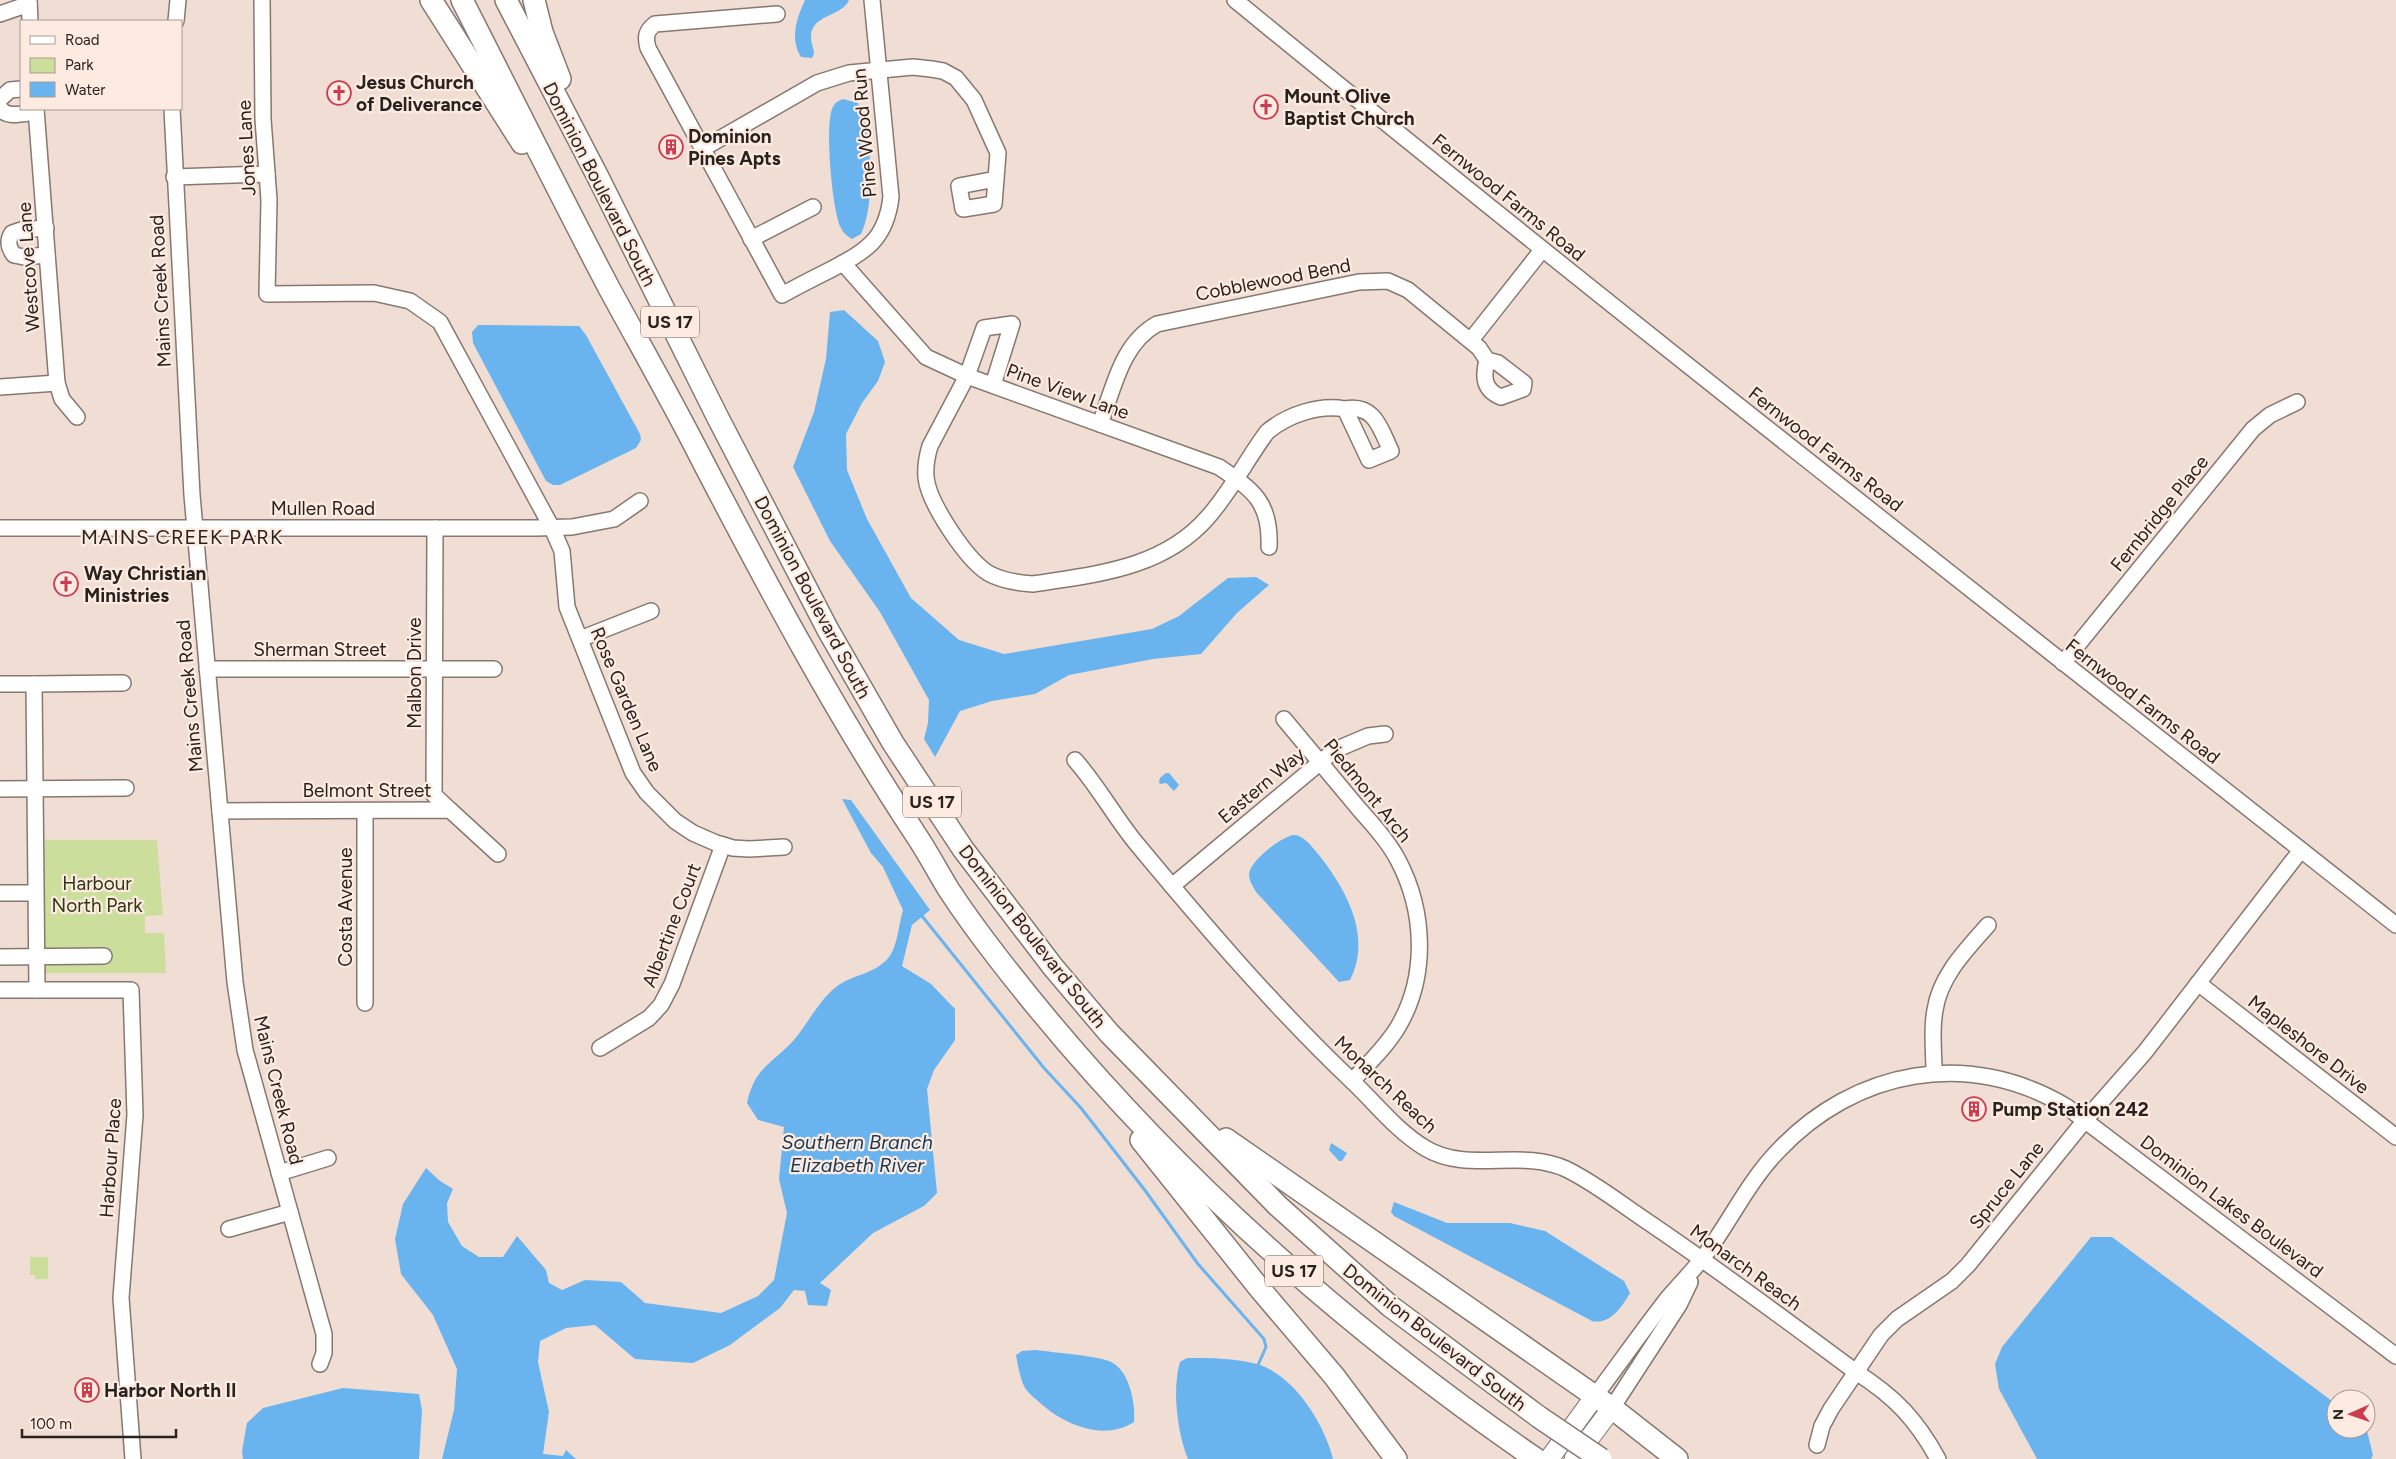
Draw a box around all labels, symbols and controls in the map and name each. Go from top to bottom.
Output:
legend [20,20,182,110]
text: Road [65,31,100,49]
text: Park [65,56,94,74]
street label: Pine Wood Run [847,67,882,198]
place label: Jesus Church of Deliverance [356,71,483,116]
street label: Dominion Boulevard South [538,78,661,290]
church icon: Jesus Church of Deliverance [326,80,352,106]
text: Water [65,81,105,99]
place label: Mount Olive Baptist Church [1284,85,1415,130]
church icon: Mount Olive Baptist Church [1253,94,1279,120]
street label: Jones Lane [233,100,260,196]
place label: Dominion Pines Apts [688,125,781,170]
street label: Fernwood Farms Road [1428,129,1590,266]
building icon: Dominion Pines Apts [658,134,684,160]
street label: Westcove Lane [12,201,45,333]
street label: Mains Creek Road [145,214,176,368]
street label: Cobblewood Bend [1194,253,1353,306]
road number: US 17 [641,306,699,338]
street label: Pine View Lane [1003,359,1132,424]
street label: Fernwood Farms Road [1744,382,1908,517]
street label: Fernbridge Place [2106,451,2213,576]
street label: Dominion Boulevard South [749,492,876,702]
street label: Mullen Road [271,497,375,520]
district label: MAINS CREEK PARK [81,525,283,549]
place label: Way Christian Ministries [84,562,206,607]
church icon: Way Christian Ministries [53,571,79,597]
street label: Malbon Drive [403,617,426,729]
street label: Mains Creek Road [171,619,208,773]
street label: Rose Garden Lane [586,623,667,775]
street label: Fernwood Farms Road [2061,634,2225,769]
street label: Sherman Street [253,638,387,661]
street label: Piedmont Arch [1319,734,1416,847]
street label: Eastern Way [1213,742,1309,828]
street label: Belmont Street [302,779,432,802]
road number: US 17 [903,786,961,818]
street label: Dominion Boulevard South [954,840,1111,1033]
street label: Costa Avenue [334,847,357,967]
street label: Albertine Court [637,860,706,991]
park label: Harbour North Park [52,872,143,917]
street label: Mapleshore Drive [2244,990,2374,1099]
street label: Mains Creek Road [249,1013,308,1167]
street label: Monarch Reach [1329,1031,1442,1138]
building icon: Pump Station 242 [1961,1096,1987,1122]
street label: Harbour Place [95,1097,126,1219]
place label: Pump Station 242 [1992,1098,2149,1121]
water label: Southern Branch Elizabeth River [781,1130,933,1177]
street label: Dominion Lakes Boulevard [2136,1130,2328,1283]
street label: Spruce Lane [1964,1137,2049,1234]
street label: Monarch Reach [1685,1219,1806,1316]
road number: US 17 [1265,1256,1323,1286]
street label: Dominion Boulevard South [1338,1259,1531,1416]
building icon: Harbor North II [74,1377,100,1403]
place label: Harbor North II [104,1379,237,1402]
north arrow [2326,1389,2376,1439]
scale bar [22,1406,176,1438]
text: N [2330,1409,2347,1420]
text: 100 m [30,1415,72,1433]

